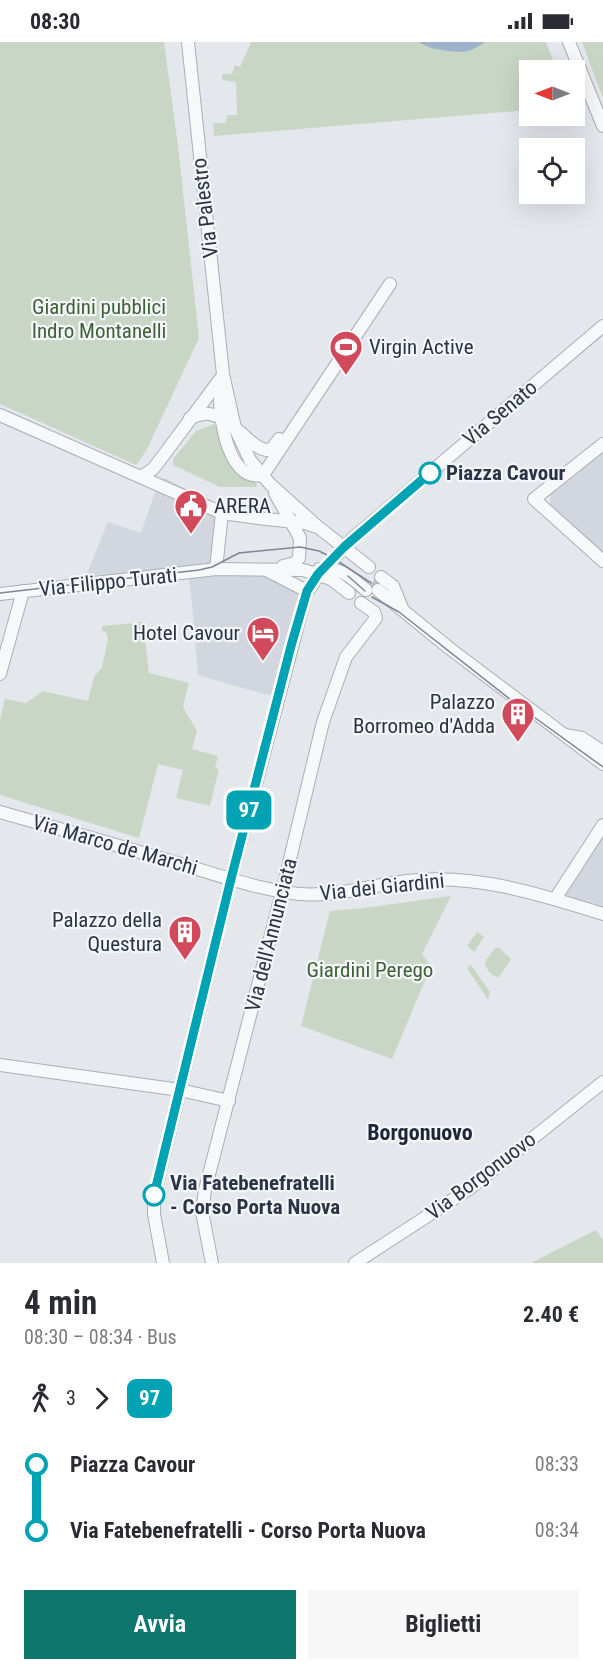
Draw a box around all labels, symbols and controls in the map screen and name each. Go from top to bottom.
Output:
text: 08:30 [30,9,81,34]
north arrow [519,60,585,126]
map controls [519,60,585,204]
button: locate [519,138,585,204]
street label: Via Palestro [187,157,223,259]
park label: Giardini pubblici Indro Montanelli [32,295,166,343]
sports icon: Virgin Active [328,329,364,376]
place label: Virgin Active [369,335,474,359]
street label: Via Senato [458,375,542,451]
place label: Piazza Cavour [446,461,566,485]
marker: Piazza Cavour [419,462,441,484]
public building icon: ARERA [173,488,209,535]
place label: ARERA [214,494,271,518]
street label: Via Filippo Turati [38,563,178,601]
hotel icon: Hotel Cavour [245,615,281,662]
place label: Hotel Cavour [133,621,240,645]
place label: Palazzo Borromeo d'Adda [353,690,495,738]
building icon: Palazzo Borromeo d'Adda [500,696,536,743]
line badge: 97 [222,790,276,830]
text: 97 [238,798,260,822]
street label: Via Marco de Marchi [30,810,200,880]
street label: Via dell'Annunciata [240,856,302,1014]
street label: Via dei Giardini [319,869,445,905]
place label: Palazzo della Questura [52,908,162,956]
building icon: Palazzo della Questura [167,914,203,961]
park label: Giardini Perego [307,958,433,982]
district label: Borgonuovo [367,1120,473,1145]
street label: Via Borgonuovo [422,1127,540,1225]
place label: Via Fatebenefratelli - Corso Porta Nuova [170,1171,340,1219]
marker: Via Fatebenefratelli - Corso Porta Nuova [143,1184,165,1206]
text: 4 min [24,1283,97,1322]
text: 2.40 € [523,1302,579,1327]
text: 08:30 – 08:34 · Bus [24,1325,177,1349]
icon: walk [24,1382,57,1415]
icon: forward [85,1382,118,1415]
text: 3 [66,1386,76,1410]
text: 97 [139,1386,160,1410]
text: Piazza Cavour [70,1452,195,1477]
text: 08:33 [535,1452,579,1476]
text: Via Fatebenefratelli - Corso Porta Nuova [70,1518,426,1543]
text: 08:34 [535,1518,579,1542]
button: Avvia [24,1590,296,1659]
button: Biglietti [308,1590,579,1659]

